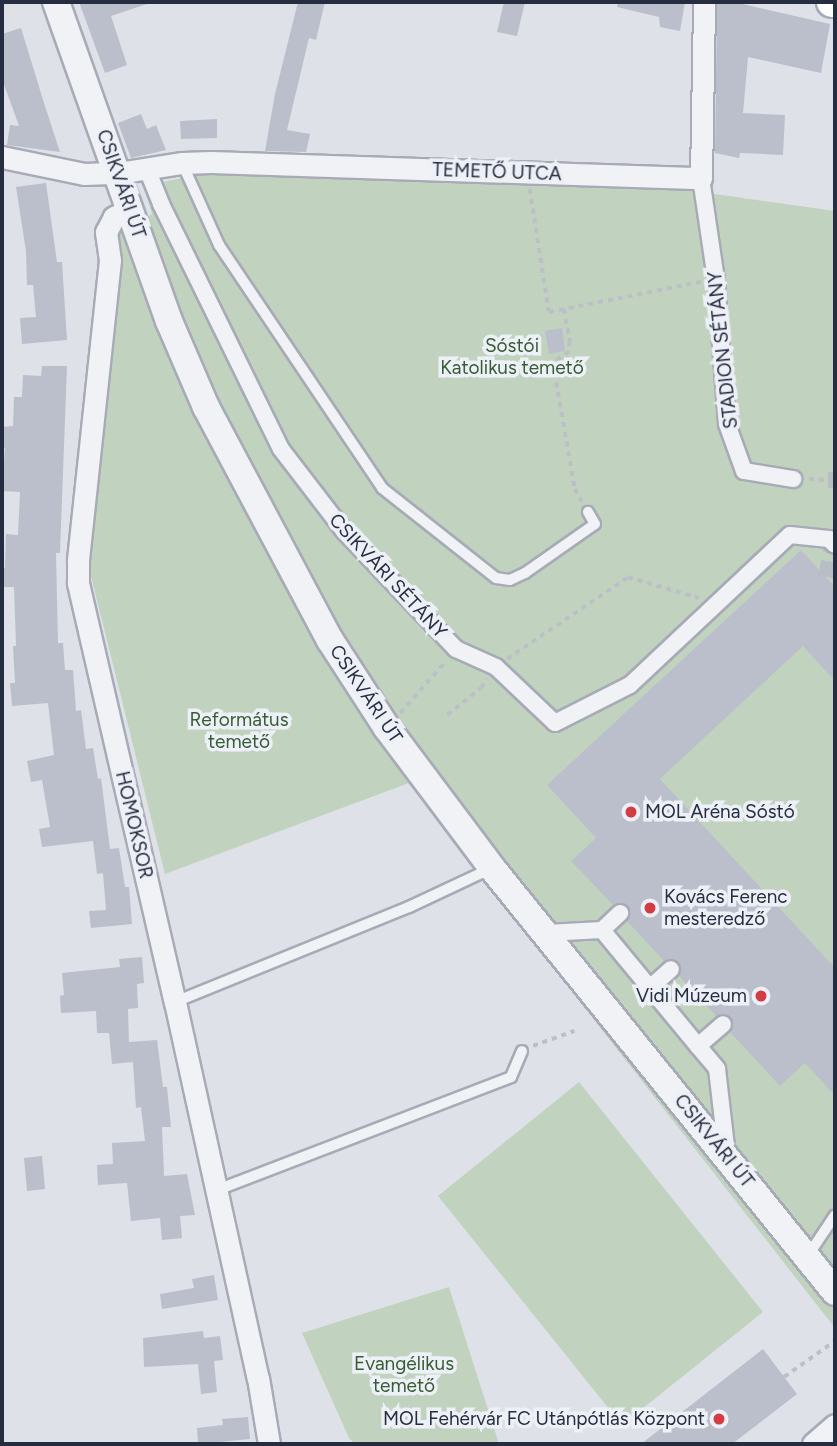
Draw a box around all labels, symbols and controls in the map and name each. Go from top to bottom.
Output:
street label: CSIKVÁRI ÚT [92,127,150,241]
street label: TEMETŐ UTCA [432,158,562,186]
street label: STADION SÉTÁNY [703,270,743,430]
park label: Sóstói Katolikus temető [440,335,584,379]
street label: CSIKVÁRI SÉTÁNY [324,509,452,643]
street label: CSIKVÁRI ÚT [325,641,407,747]
park label: Református temető [189,709,289,753]
street label: HOMOKSOR [111,769,157,881]
place label: MOL Aréna Sóstó [645,801,795,823]
marker: MOL Aréna Sóstó [623,804,639,820]
place label: Kovács Ferenc mesteredző [664,886,788,930]
marker: Kovács Ferenc mesteredző [642,900,658,916]
place label: Vidi Múzeum [636,985,747,1007]
marker: Vidi Múzeum [753,988,769,1004]
street label: CSIKVÁRI ÚT [669,1090,759,1192]
park label: Evangélikus temető [354,1353,454,1397]
place label: MOL Fehérvár FC Utánpótlás Központ [383,1408,705,1430]
marker: MOL Fehérvár FC Utánpótlás Központ [711,1411,727,1427]

